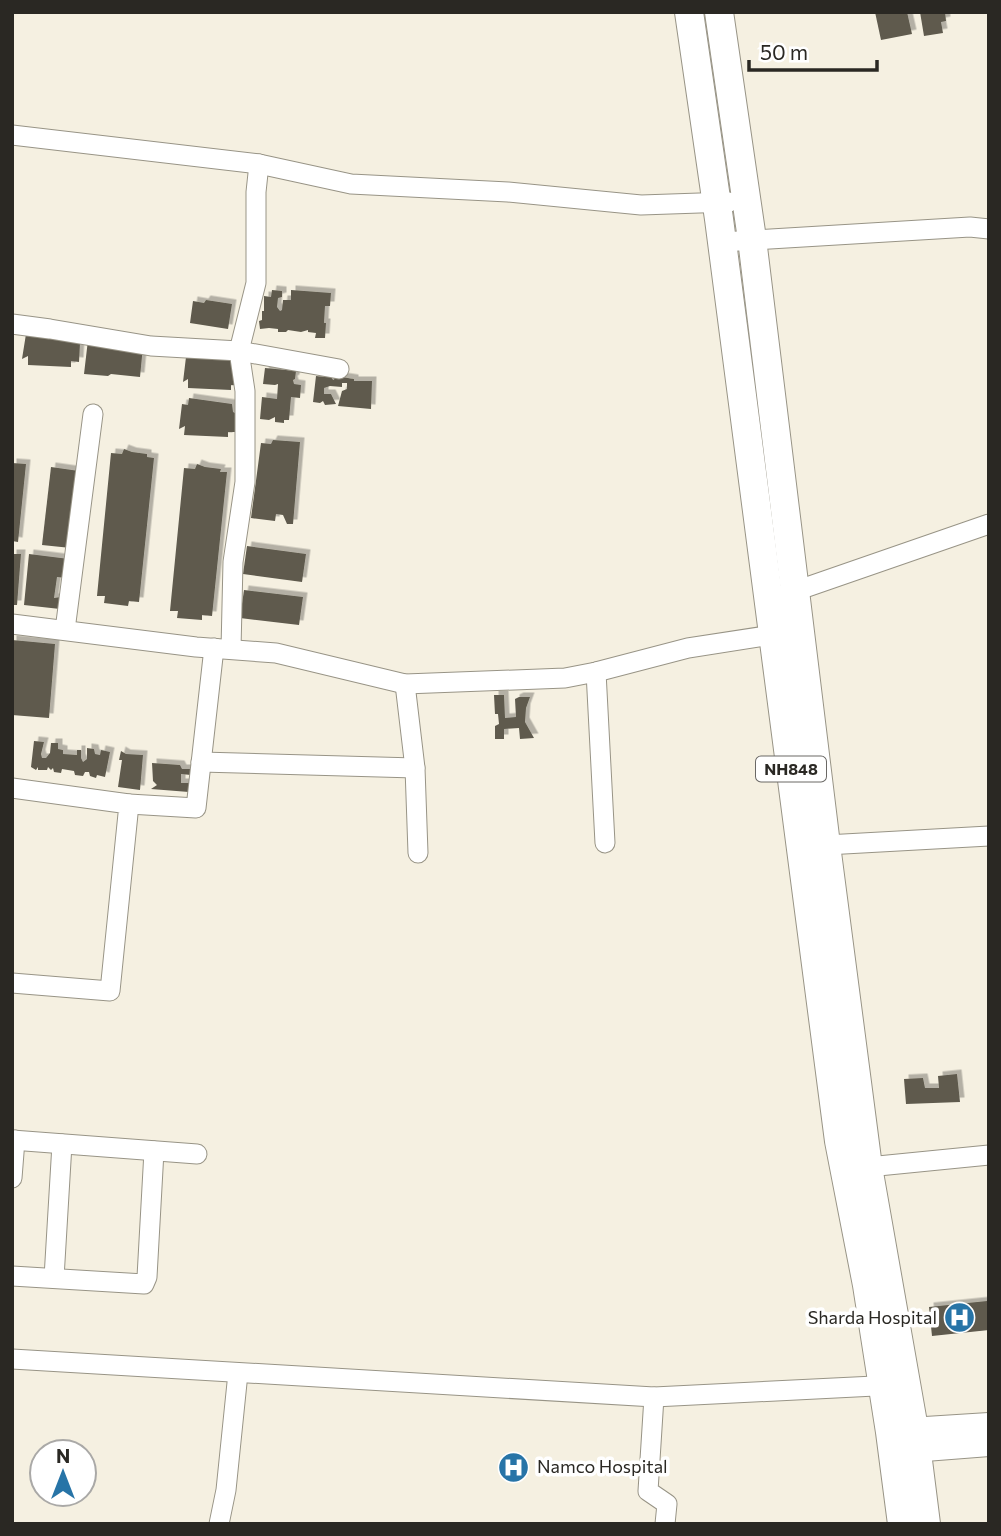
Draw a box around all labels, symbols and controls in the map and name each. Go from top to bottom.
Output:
scale bar [749,28,877,72]
text: 50 m [760,39,808,64]
road number: NH848 [756,756,826,782]
hospital icon: Sharda Hospital [943,1301,977,1335]
place label: Sharda Hospital [808,1306,937,1328]
north arrow [28,1438,98,1508]
text: N [56,1444,70,1467]
hospital icon: Namco Hospital [497,1450,531,1484]
place label: Namco Hospital [537,1455,668,1477]

